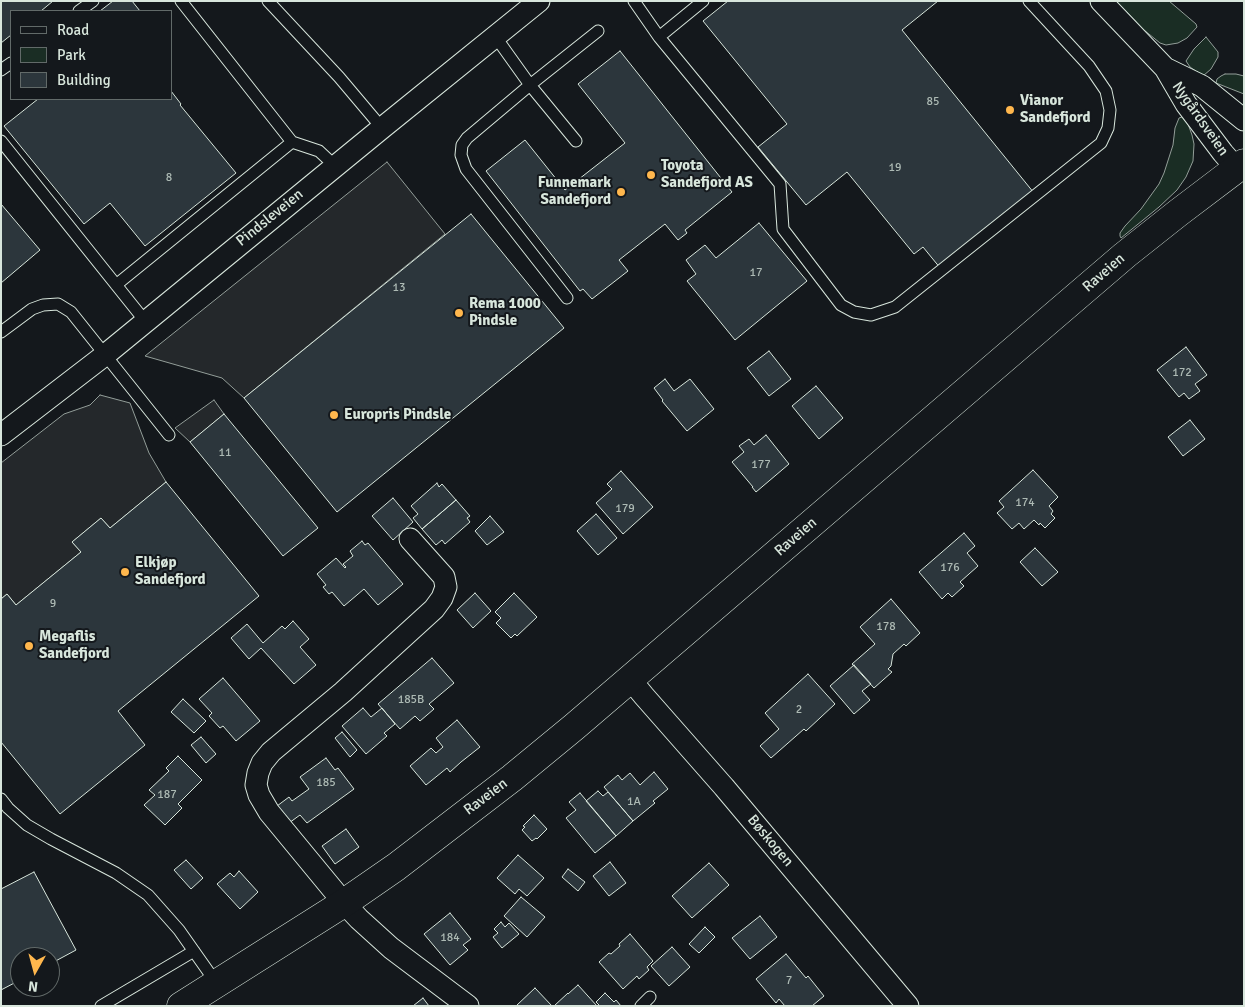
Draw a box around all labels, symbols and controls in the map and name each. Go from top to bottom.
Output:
legend [10,10,172,100]
text: Road [57,21,89,39]
text: Park [57,46,86,64]
text: Building [57,71,111,89]
street label: Nygårdsveien [1168,78,1232,160]
place label: Vianor Sandefjord [1020,92,1091,127]
house number: 85 [927,95,939,109]
marker: Vianor Sandefjord [1004,104,1016,116]
place label: Toyota Sandefjord AS [661,157,753,192]
house number: 19 [889,161,901,175]
marker: Toyota Sandefjord AS [645,169,657,181]
house number: 8 [166,171,172,185]
place label: Funnemark Sandefjord [538,174,611,209]
street label: Pindsleveien [233,186,307,250]
marker: Funnemark Sandefjord [615,186,627,198]
street label: Raveien [1079,250,1129,296]
house number: 17 [750,266,762,280]
house number: 13 [393,281,405,295]
place label: Rema 1000 Pindsle [469,295,541,330]
marker: Rema 1000 Pindsle [453,307,465,319]
house number: 172 [1172,366,1192,380]
place label: Europris Pindsle [344,406,451,424]
marker: Europris Pindsle [328,409,340,421]
house number: 11 [219,446,231,460]
house number: 177 [751,458,771,472]
house number: 174 [1015,496,1035,510]
house number: 179 [615,502,635,516]
street label: Raveien [771,514,821,560]
place label: Elkjøp Sandefjord [135,554,206,589]
house number: 176 [940,561,960,575]
marker: Elkjøp Sandefjord [119,566,131,578]
house number: 9 [50,597,56,611]
house number: 178 [876,620,896,634]
place label: Megaflis Sandefjord [39,628,110,663]
marker: Megaflis Sandefjord [23,640,35,652]
house number: 185B [398,693,424,707]
house number: 2 [796,703,802,717]
street label: Raveien [461,775,511,819]
house number: 185 [316,776,336,790]
house number: 187 [157,788,177,802]
house number: 1A [627,795,641,809]
street label: Bøskogen [743,811,797,871]
house number: 184 [440,931,460,945]
north arrow [10,947,60,997]
house number: 7 [786,974,792,988]
text: N [27,977,39,995]

